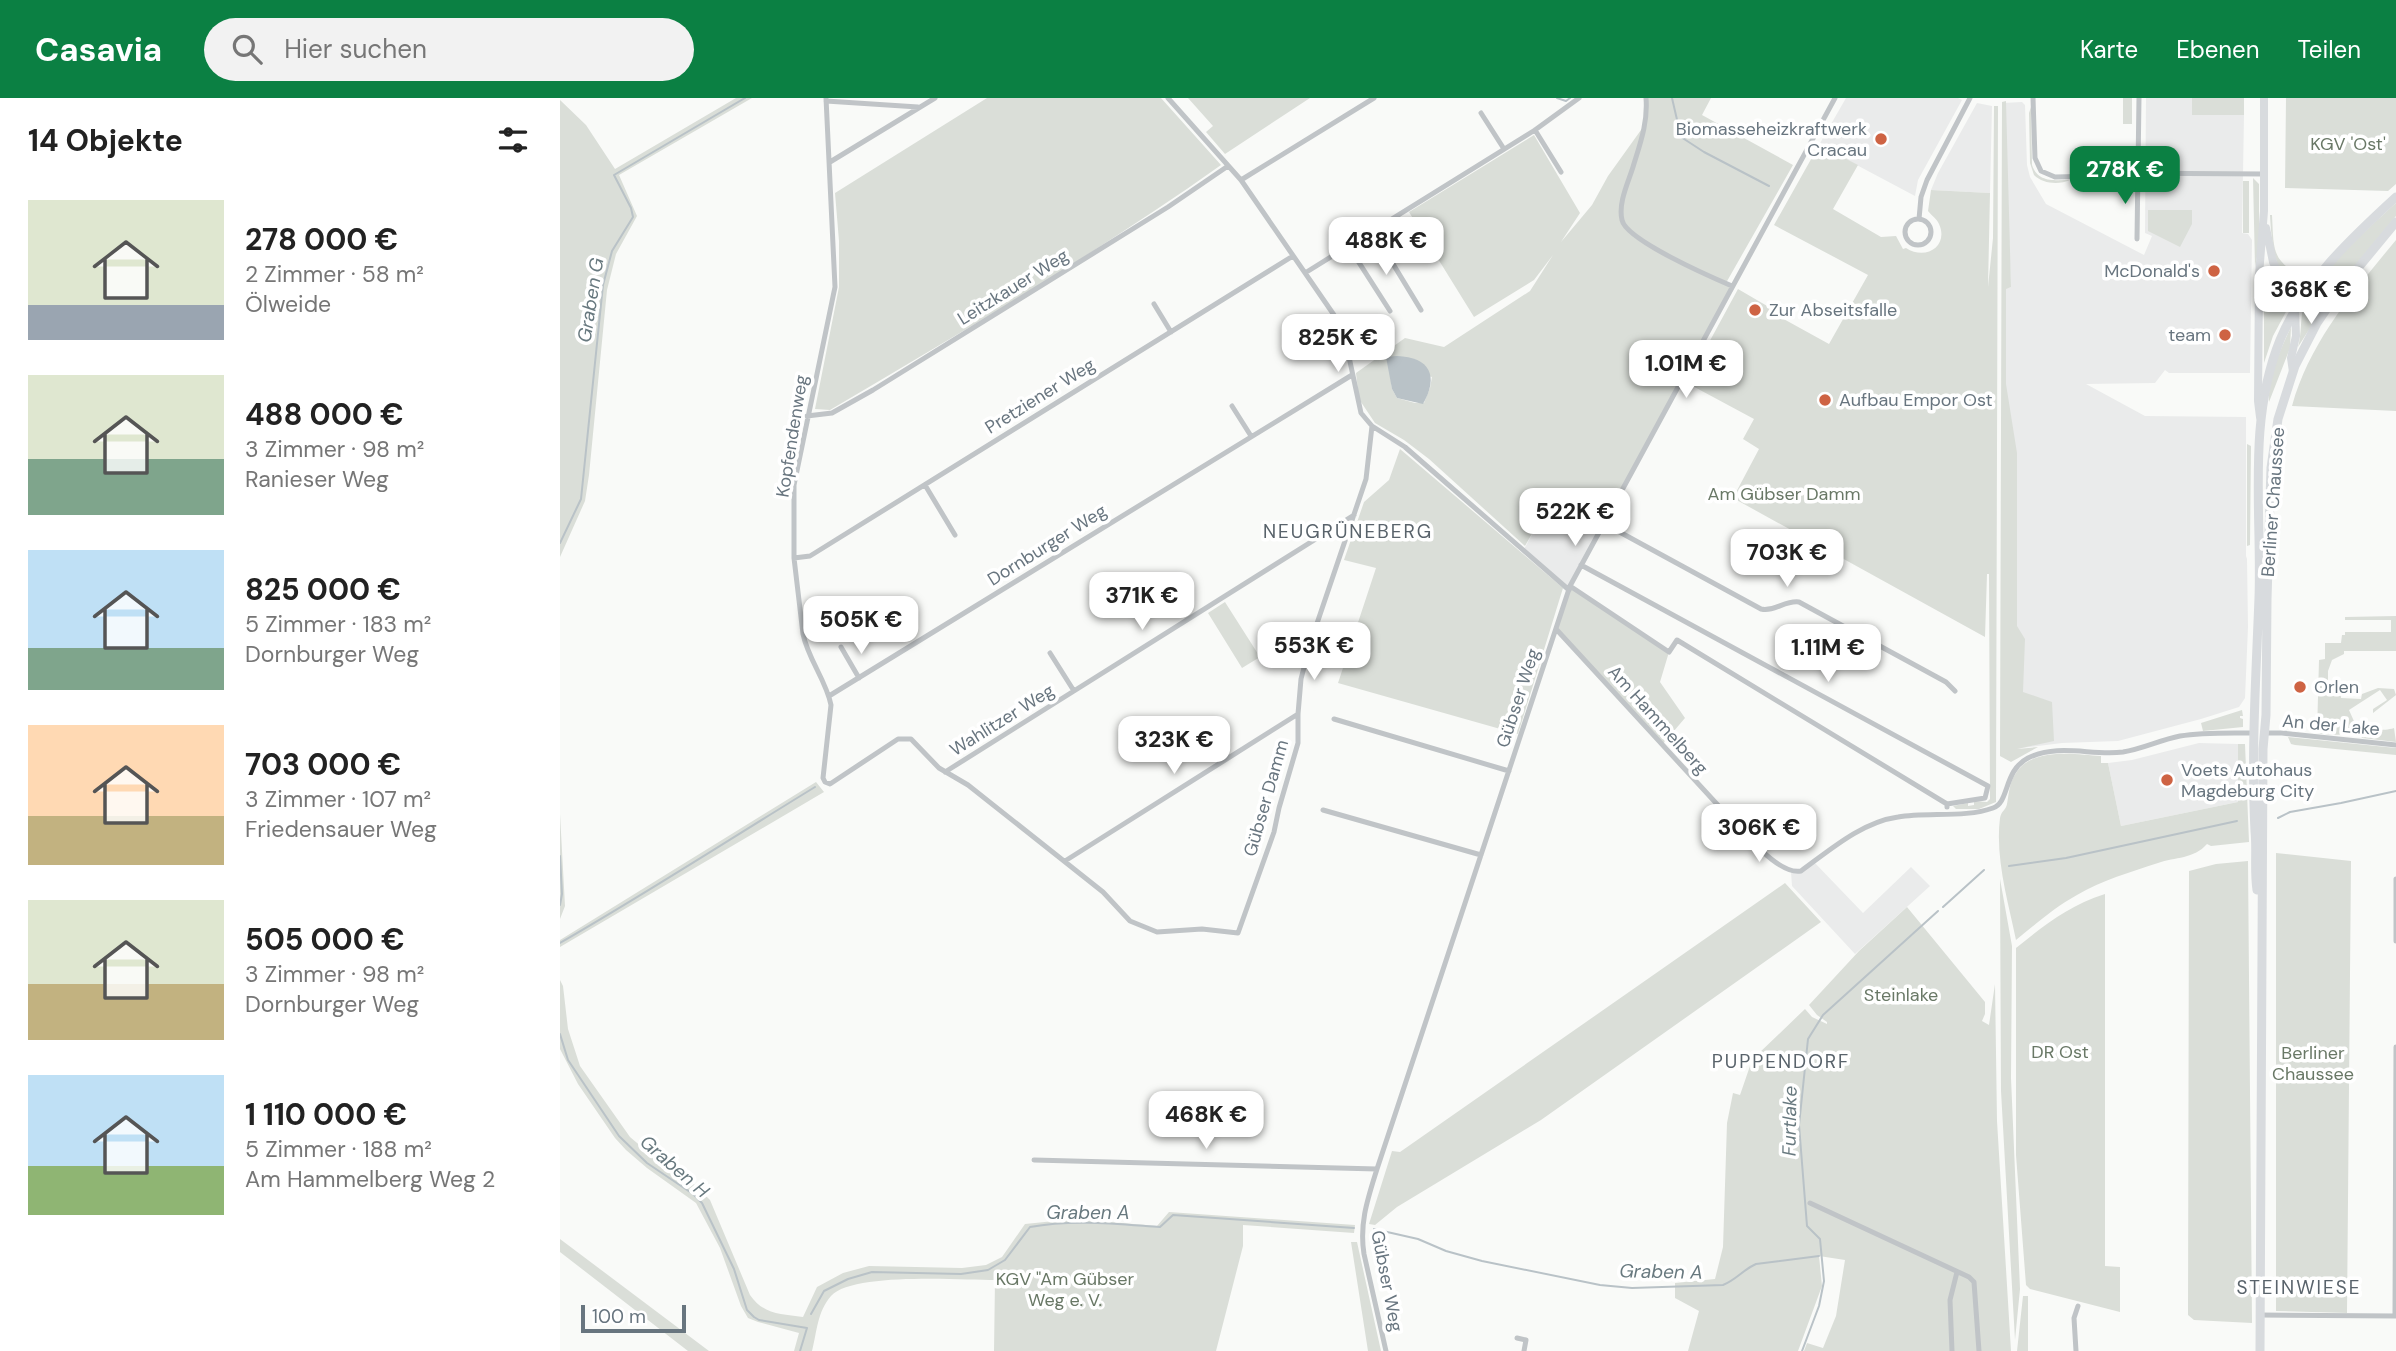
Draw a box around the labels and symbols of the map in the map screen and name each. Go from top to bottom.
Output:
place label: Biomasseheizkraftwerk Cracau [1676,117,1867,162]
marker: Biomasseheizkraftwerk Cracau [1873,131,1889,147]
park label: KGV 'Ost' [2310,132,2386,156]
pin: 278K € [2068,146,2182,206]
pin: 488K € [1329,218,1443,277]
street label: Leitzkauer Weg [953,243,1073,331]
water label: Graben G [571,256,610,344]
place label: McDonald's [2104,259,2200,283]
marker: McDonald's [2206,263,2222,279]
pin: 368K € [2254,266,2368,326]
place label: Zur Abseitsfalle [1769,298,1897,322]
marker: Zur Abseitsfalle [1747,302,1763,318]
pin: 825K € [1281,314,1395,374]
place label: team [2168,323,2211,347]
marker: team [2217,327,2233,343]
pin: 1.01M € [1621,341,1751,400]
street label: Pretziener Weg [981,353,1099,439]
street label: Kopfendenweg [770,373,814,499]
place label: Aufbau Empor Ost [1839,388,1993,412]
marker: Aufbau Empor Ost [1817,392,1833,408]
street label: Berliner Chaussee [2256,426,2290,578]
park label: Am Gübser Damm [1708,482,1860,506]
pin: 522K € [1518,489,1632,548]
street label: Dornburger Weg [983,499,1111,591]
district label: NEUGRÜNEBERG [1263,519,1433,544]
pin: 703K € [1730,530,1844,589]
pin: 371K € [1085,573,1199,632]
pin: 505K € [804,596,918,656]
pin: 553K € [1257,622,1371,682]
pin: 1.11M € [1763,624,1893,684]
street label: Gübser Weg [1491,645,1545,751]
street label: Am Hammelberg [1603,660,1713,780]
place label: Orlen [2314,675,2359,699]
street label: Wahlitzer Weg [945,678,1059,762]
marker: Orlen [2292,679,2308,695]
street label: An der Lake [2281,709,2381,741]
pin: 323K € [1117,716,1231,776]
street label: Gübser Damm [1238,737,1294,859]
place label: Voets Autohaus Magdeburg City [2181,758,2314,803]
marker: Voets Autohaus Magdeburg City [2159,772,2175,788]
pin: 306K € [1702,804,1816,864]
park label: Steinlake [1864,983,1938,1007]
park label: DR Ost [2031,1040,2089,1064]
park label: Berliner Chaussee [2272,1041,2354,1086]
district label: PUPPENDORF [1712,1049,1850,1074]
water label: Furtlake [1776,1086,1803,1156]
pin: 468K € [1149,1091,1263,1151]
water label: Graben H [635,1129,715,1204]
water label: Graben A [1046,1200,1130,1225]
street label: Gübser Weg [1365,1228,1409,1334]
water label: Graben A [1619,1258,1703,1285]
park label: KGV "Am Gübser Weg e. V. [996,1267,1134,1312]
district label: STEINWIESE [2237,1275,2362,1300]
scale bar [581,1302,686,1334]

